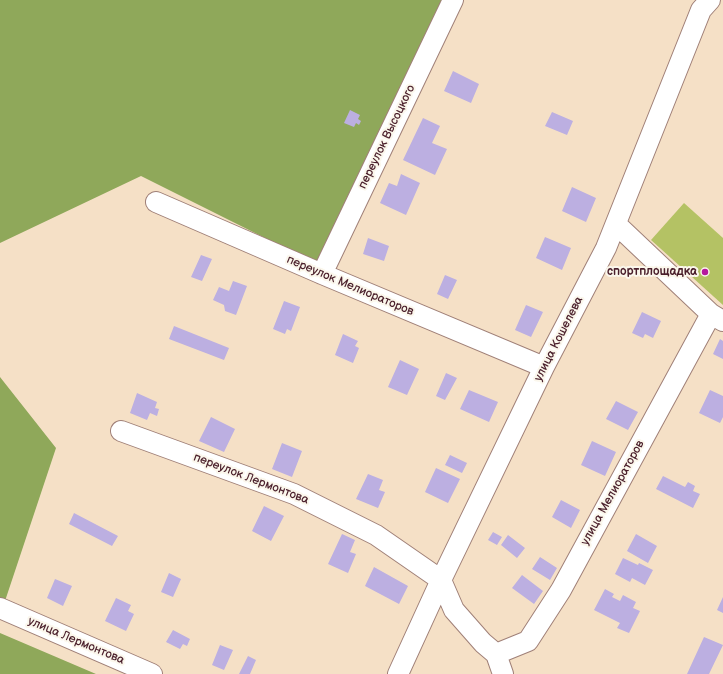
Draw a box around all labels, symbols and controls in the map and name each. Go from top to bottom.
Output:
street label: переулок Высоцкого [356,83,418,191]
street label: переулок Мелиораторов [284,253,416,319]
place label: спортплощадка [607,265,697,279]
marker: спортплощадка [700,267,710,277]
street label: улица Кошелева [531,294,587,384]
street label: улица Мелиораторов [578,438,648,548]
street label: переулок Лермонтова [191,450,311,508]
street label: улица Лермонтова [26,614,126,668]

